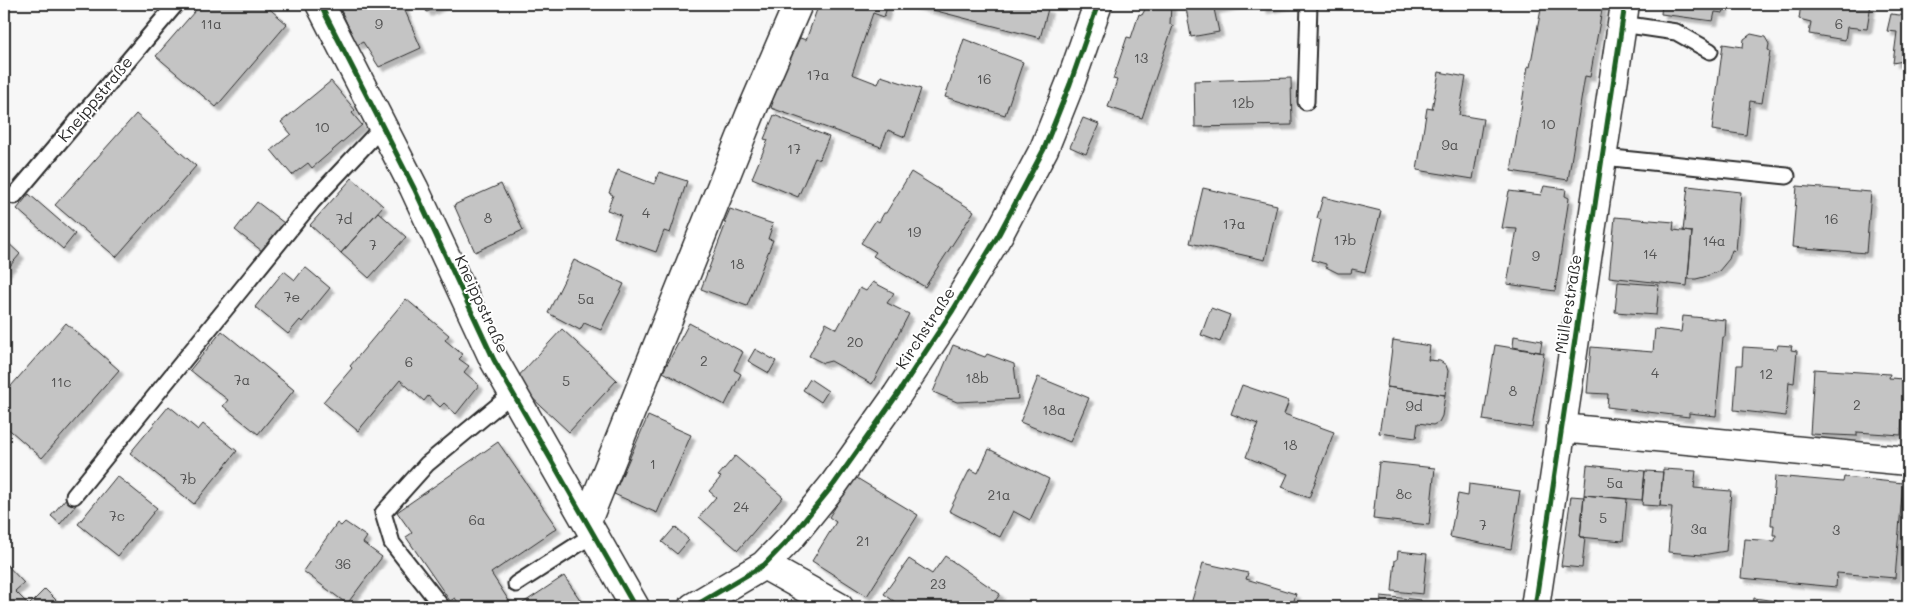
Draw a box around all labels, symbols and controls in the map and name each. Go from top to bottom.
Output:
house number: 11a [200,14,222,33]
house number: 9 [375,14,383,33]
house number: 6 [1835,14,1843,33]
house number: 13 [1134,48,1148,67]
street label: Kneippstraße [53,51,137,146]
house number: 17a [807,65,829,84]
house number: 16 [977,69,991,88]
house number: 12b [1232,93,1255,112]
house number: 10 [1541,114,1556,133]
house number: 10 [315,117,330,136]
house number: 9a [1442,135,1459,154]
house number: 17 [787,139,801,158]
house number: 4 [642,203,651,222]
house number: 8 [484,208,492,227]
house number: 7d [336,209,352,228]
house number: 16 [1824,209,1838,228]
house number: 17a [1223,214,1245,233]
house number: 19 [907,222,921,241]
house number: 17b [1334,230,1357,249]
house number: 14a [1702,231,1726,250]
house number: 7 [369,235,377,254]
house number: 14 [1643,244,1658,263]
house number: 9 [1532,246,1540,265]
street label: Kneippstraße [451,251,514,356]
street label: Müllerstraße [1549,253,1586,355]
house number: 18 [730,254,744,273]
street label: Kirchstraße [890,283,959,373]
house number: 7e [284,287,300,306]
house number: 5a [578,289,594,308]
house number: 20 [847,332,864,351]
house number: 2 [700,351,708,370]
house number: 6 [405,352,413,371]
house number: 4 [1651,363,1660,382]
house number: 12 [1759,364,1773,383]
house number: 18b [965,368,989,387]
house number: 7a [234,370,250,389]
house number: 5 [562,371,570,390]
house number: 11c [51,372,71,391]
house number: 8 [1509,381,1517,400]
house number: 2 [1853,395,1861,414]
house number: 9d [1405,396,1423,415]
house number: 18a [1042,400,1066,419]
house number: 18 [1283,435,1297,454]
house number: 1 [650,454,656,473]
house number: 7b [180,469,196,488]
house number: 5a [1607,473,1623,492]
house number: 8c [1396,484,1412,503]
house number: 21a [988,485,1010,504]
house number: 24 [733,497,750,516]
house number: 7c [109,506,125,525]
house number: 5 [1599,508,1607,527]
house number: 6a [468,510,486,529]
house number: 7 [1479,515,1487,534]
house number: 3a [1691,519,1707,538]
house number: 3 [1832,520,1840,539]
house number: 21 [856,531,870,550]
house number: 36 [335,554,351,573]
house number: 23 [930,574,946,593]

